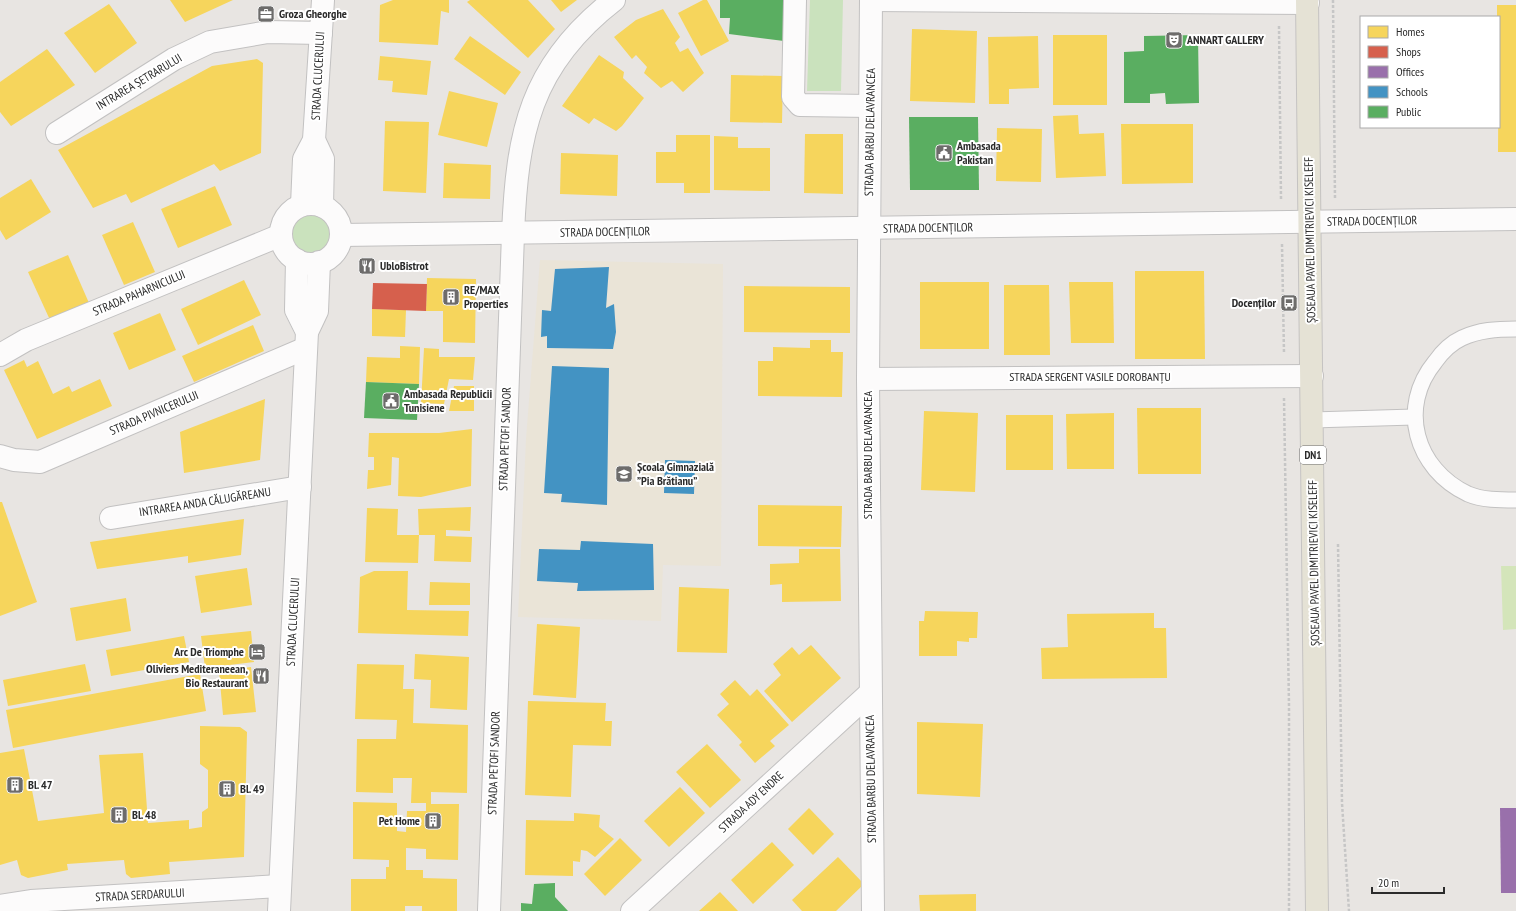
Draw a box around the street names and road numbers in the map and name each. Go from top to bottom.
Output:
street label: STRADA CLUCERULUI [308,31,327,121]
street label: INTRAREA ȘETRARULUI [93,50,184,113]
street label: STRADA BARBU DELAVRANCEA [861,67,878,196]
street label: ȘOSEAUA PAVEL DIMITRIEVICI KISELEFF [1301,157,1318,323]
street label: STRADA DOCENȚILOR [1327,212,1418,229]
street label: STRADA DOCENȚILOR [883,219,974,236]
street label: STRADA DOCENȚILOR [560,223,651,240]
street label: STRADA PAHARNICULUI [90,266,187,319]
street label: STRADA SERGENT VASILE DOROBANȚU [1009,369,1171,384]
street label: STRADA PIVNICERULUI [107,387,201,438]
street label: STRADA PETOFI SANDOR [495,387,514,491]
street label: STRADA BARBU DELAVRANCEA [860,391,875,519]
road number: DN1 [1300,446,1326,464]
street label: ȘOSEAUA PAVEL DIMITRIEVICI KISELEFF [1305,480,1322,646]
street label: INTRAREA ANDA CĂLUGĂREANU [138,484,272,519]
street label: STRADA CLUCERULUI [283,577,302,667]
street label: STRADA PETOFI SANDOR [484,711,503,815]
street label: STRADA BARBU DELAVRANCEA [862,714,879,843]
street label: STRADA ADY ENDRE [715,768,786,836]
street label: STRADA SERDARULUI [95,885,185,904]

